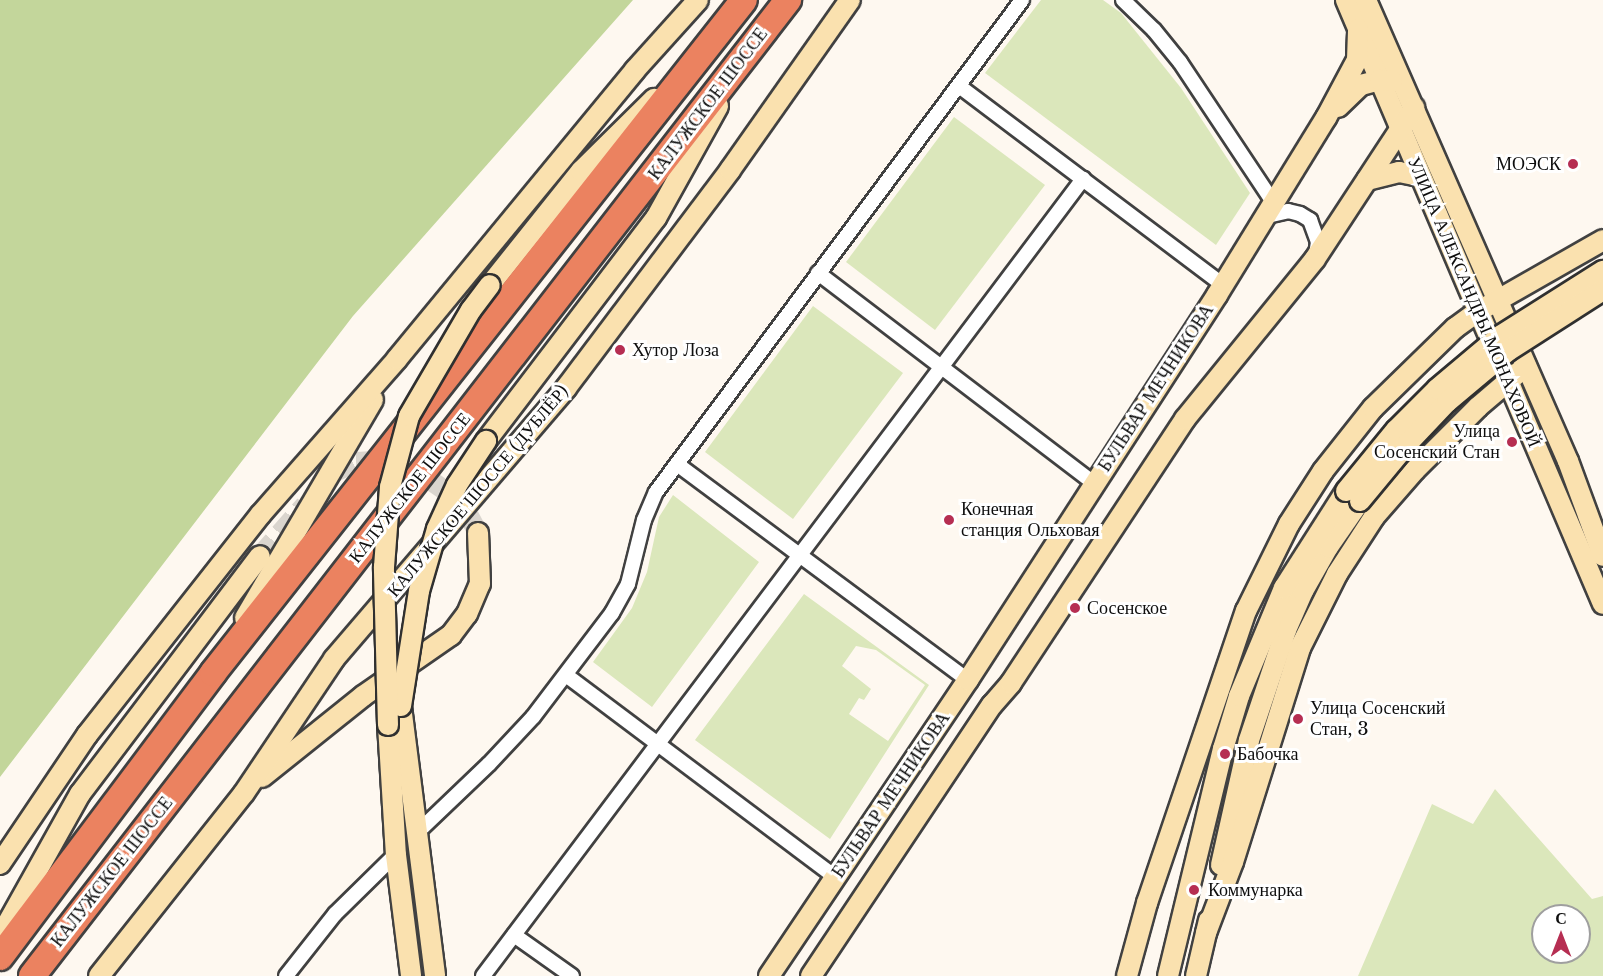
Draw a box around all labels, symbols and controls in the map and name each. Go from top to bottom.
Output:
street label: КАЛУЖСКОЕ ШОССЕ [644,24,772,184]
place label: МОЭСК [1496,153,1561,175]
street label: УЛИЦА АЛЕКСАНДРЫ МОНАХОВОЙ [1403,154,1545,450]
marker: МОЭСК [1566,157,1580,171]
street label: БУЛЬВАР МЕЧНИКОВА [1094,300,1218,476]
place label: Хутор Лоза [632,339,719,361]
marker: Хутор Лоза [613,343,627,357]
street label: КАЛУЖСКОЕ ШОССЕ (ДУБЛЁР) [383,381,573,601]
street label: КАЛУЖСКОЕ ШОССЕ [345,409,475,567]
place label: Улица Сосенский Стан [1374,421,1500,464]
marker: Улица Сосенский Стан [1505,435,1519,449]
place label: Конечная станция Ольховая [961,499,1099,542]
marker: Конечная станция Ольховая [942,513,956,527]
place label: Сосенское [1087,597,1167,619]
marker: Сосенское [1068,601,1082,615]
place label: Улица Сосенский Стан, 3 [1310,698,1445,740]
street label: БУЛЬВАР МЕЧНИКОВА [827,708,955,882]
marker: Улица Сосенский Стан, 3 [1291,712,1305,726]
place label: Бабочка [1237,743,1299,765]
marker: Бабочка [1218,747,1232,761]
street label: КАЛУЖСКОЕ ШОССЕ [47,793,177,951]
place label: Коммунарка [1208,879,1303,901]
marker: Коммунарка [1185,881,1203,899]
north arrow [1531,904,1591,964]
text: С [1555,908,1567,928]

